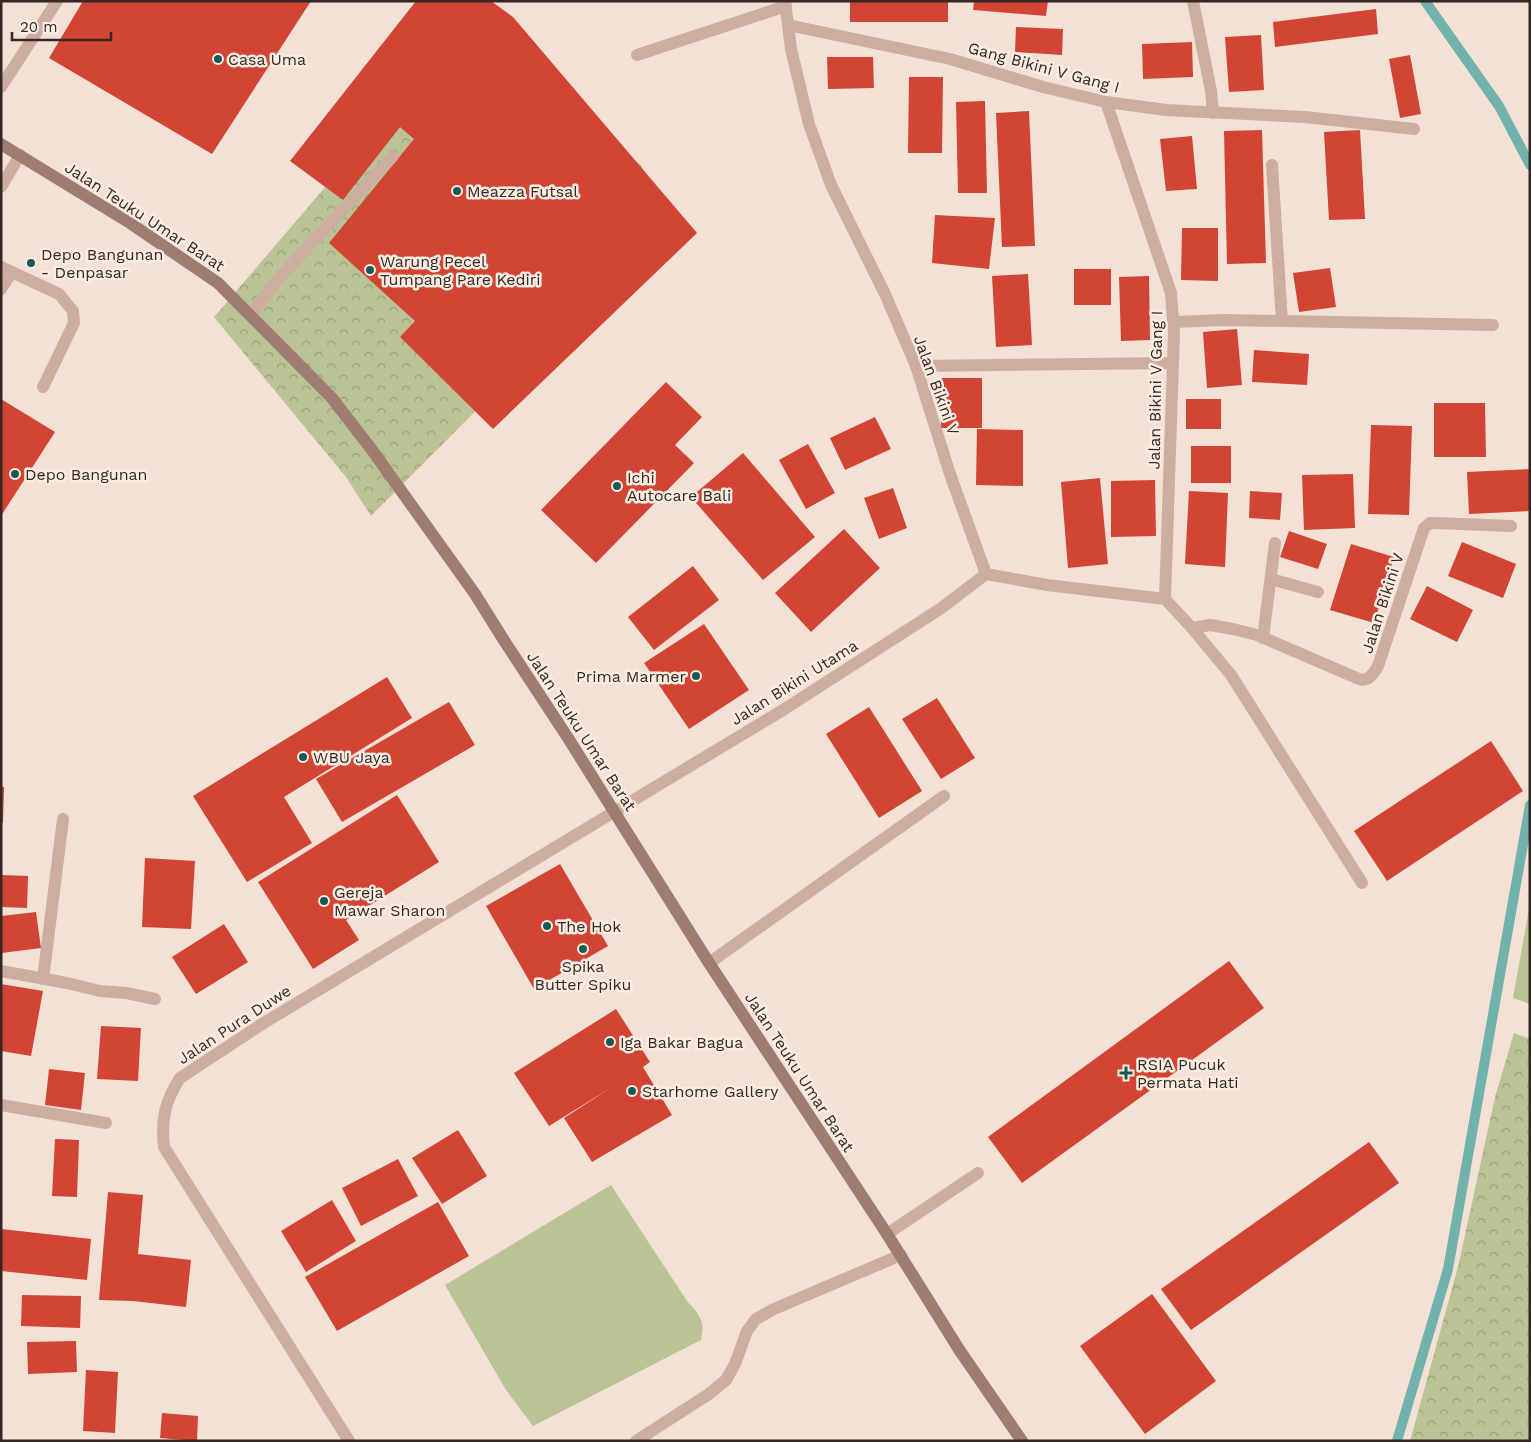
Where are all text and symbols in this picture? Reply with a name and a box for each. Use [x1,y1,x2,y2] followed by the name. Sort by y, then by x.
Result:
[12,10,111,42] scale bar
[20,18,58,36] text: 20 m
[966,38,1122,97] street label: Gang Bikini V Gang I
[228,50,306,69] place label: Casa Uma
[212,53,224,65] marker: Casa Uma
[61,158,228,275] street label: Jalan Teuku Umar Barat
[467,182,578,201] place label: Meazza Futsal
[451,185,463,197] marker: Meazza Futsal
[41,245,164,282] place label: Depo Bangunan - Denpasar
[380,252,541,289] place label: Warung Pecel Tumpang Pare Kediri
[25,257,37,269] marker: Depo Bangunan - Denpasar
[364,264,376,276] marker: Warung Pecel Tumpang Pare Kediri
[1145,310,1166,470] street label: Jalan Bikini V Gang I
[910,333,963,438] street label: Jalan Bikini V
[25,465,148,484] place label: Depo Bangunan
[9,468,21,480] marker: Depo Bangunan
[627,468,731,505] place label: Ichi Autocare Bali
[611,480,623,492] marker: Ichi Autocare Bali
[1357,550,1408,656] street label: Jalan Bikini V
[727,636,861,729] street label: Jalan Bikini Utama
[523,648,641,815] street label: Jalan Teuku Umar Barat
[576,667,686,686] place label: Prima Marmer
[690,670,702,682] marker: Prima Marmer
[313,748,390,767] place label: WBU Jaya
[297,751,309,763] marker: WBU Jaya
[334,883,445,920] place label: Gereja Mawar Sharon
[318,895,330,907] marker: Gereja Mawar Sharon
[557,917,621,936] place label: The Hok
[541,920,553,932] marker: The Hok
[577,943,589,955] marker: Spika Butter Spiku
[535,957,631,994] place label: Spika Butter Spiku
[174,981,294,1068] street label: Jalan Pura Duwe
[741,989,859,1156] street label: Jalan Teuku Umar Barat
[620,1033,743,1052] place label: Iga Bakar Bagua
[604,1036,616,1048] marker: Iga Bakar Bagua
[1137,1055,1239,1092] place label: RSIA Pucuk Permata Hati
[1119,1066,1133,1080] marker: RSIA Pucuk Permata Hati
[642,1082,779,1101] place label: Starhome Gallery
[626,1085,638,1097] marker: Starhome Gallery

